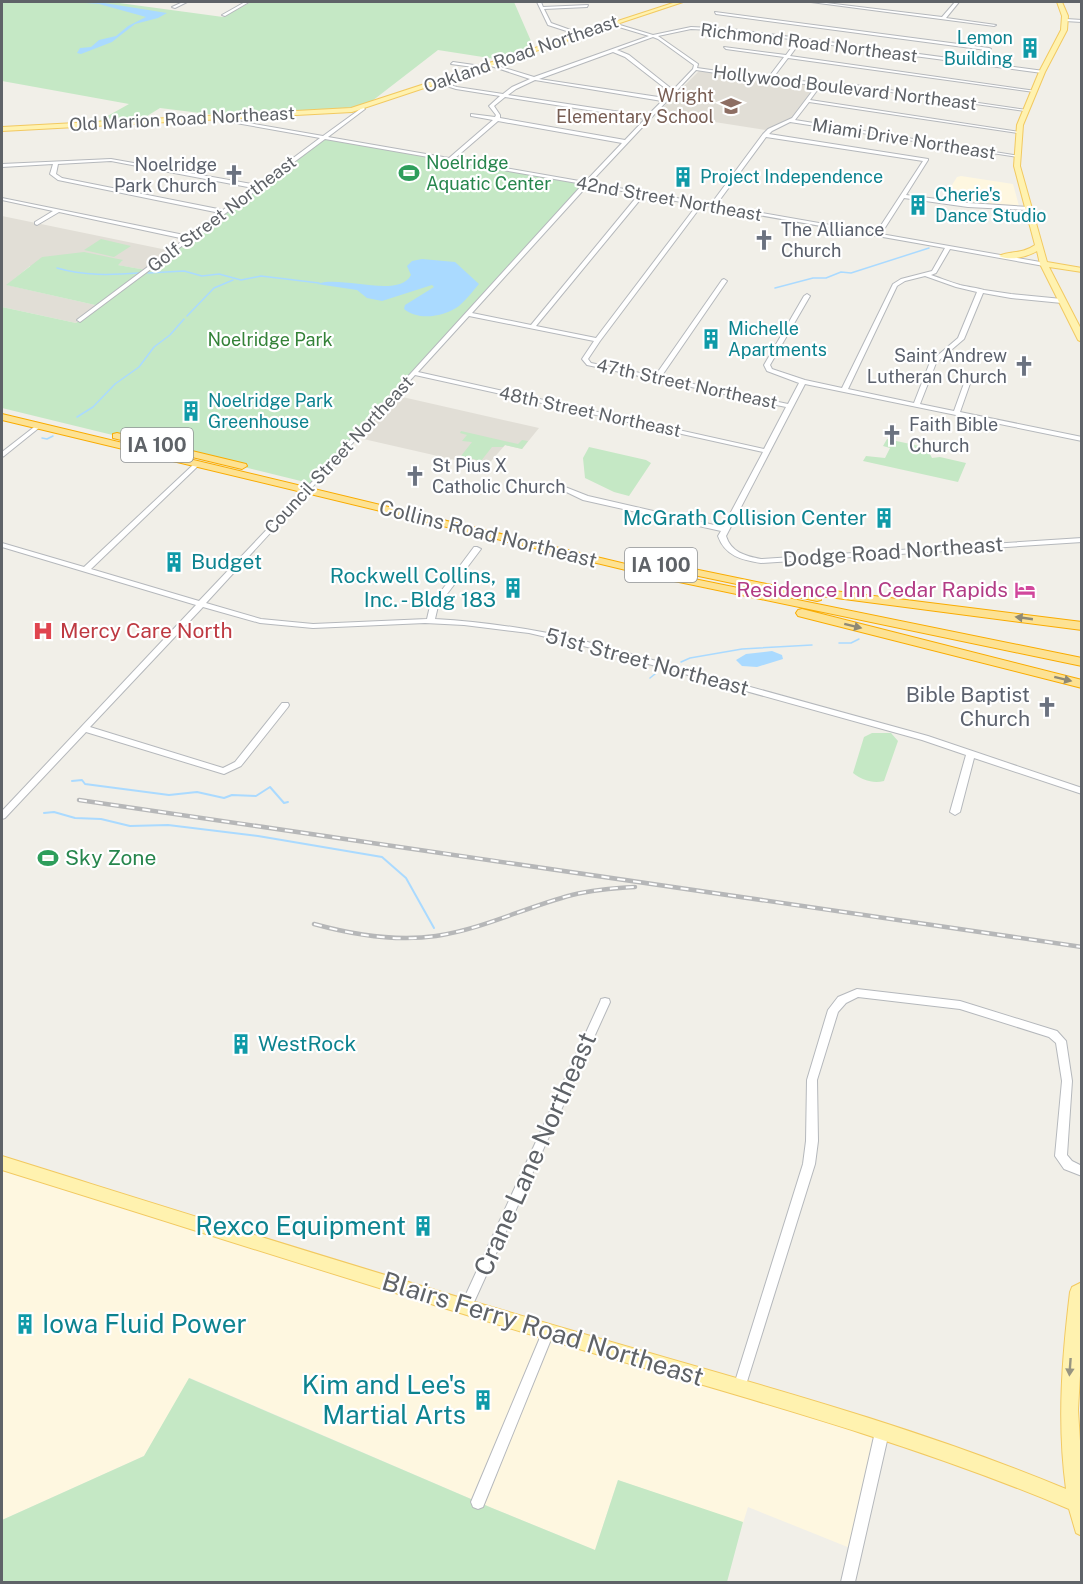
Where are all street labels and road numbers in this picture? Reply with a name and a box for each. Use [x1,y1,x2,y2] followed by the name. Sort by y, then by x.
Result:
[421,10,621,97] street label: Oakland Road Northeast
[699,19,919,66] street label: Richmond Road Northeast
[712,61,978,114] street label: Hollywood Boulevard Northeast
[69,102,295,135] street label: Old Marion Road Northeast
[811,114,997,163] street label: Miami Drive Northeast
[143,151,300,276] street label: Golf Street Northeast
[575,172,764,225] street label: 42nd Street Northeast
[595,354,780,413] street label: 47th Street Northeast
[260,371,417,538] street label: Council Street Northeast
[497,382,683,441] street label: 48th Street Northeast
[121,428,193,462] road number: IA 100
[376,494,600,573] street label: Collins Road Northeast
[782,531,1004,572] street label: Dodge Road Northeast
[625,548,697,582] road number: IA 100
[543,622,752,701] street label: 51st Street Northeast
[467,1027,602,1280] street label: Crane Lane Northeast
[378,1265,708,1392] street label: Blairs Ferry Road Northeast

